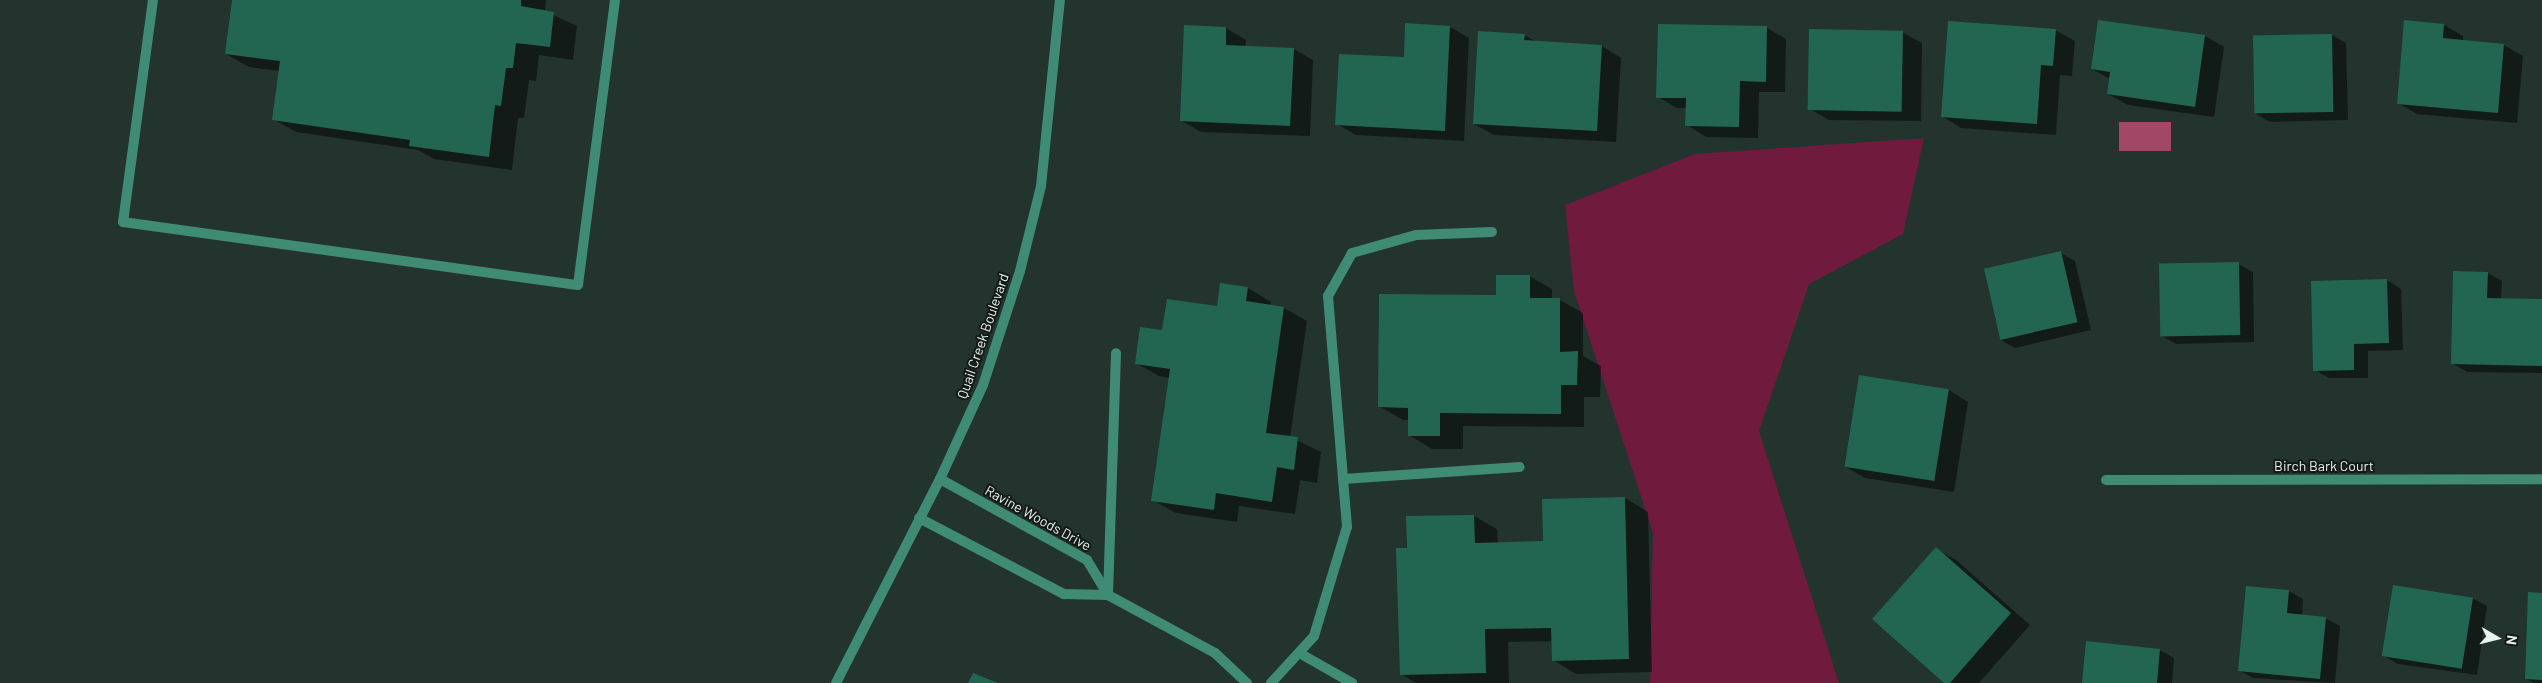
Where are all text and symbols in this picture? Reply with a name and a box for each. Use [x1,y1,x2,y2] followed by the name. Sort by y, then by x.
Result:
[954,271,1012,401] street label: Quail Creek Boulevard
[2274,458,2374,474] street label: Birch Bark Court
[982,482,1094,554] street label: Ravine Woods Drive
[2472,613,2522,663] north arrow
[2503,634,2521,646] text: N

